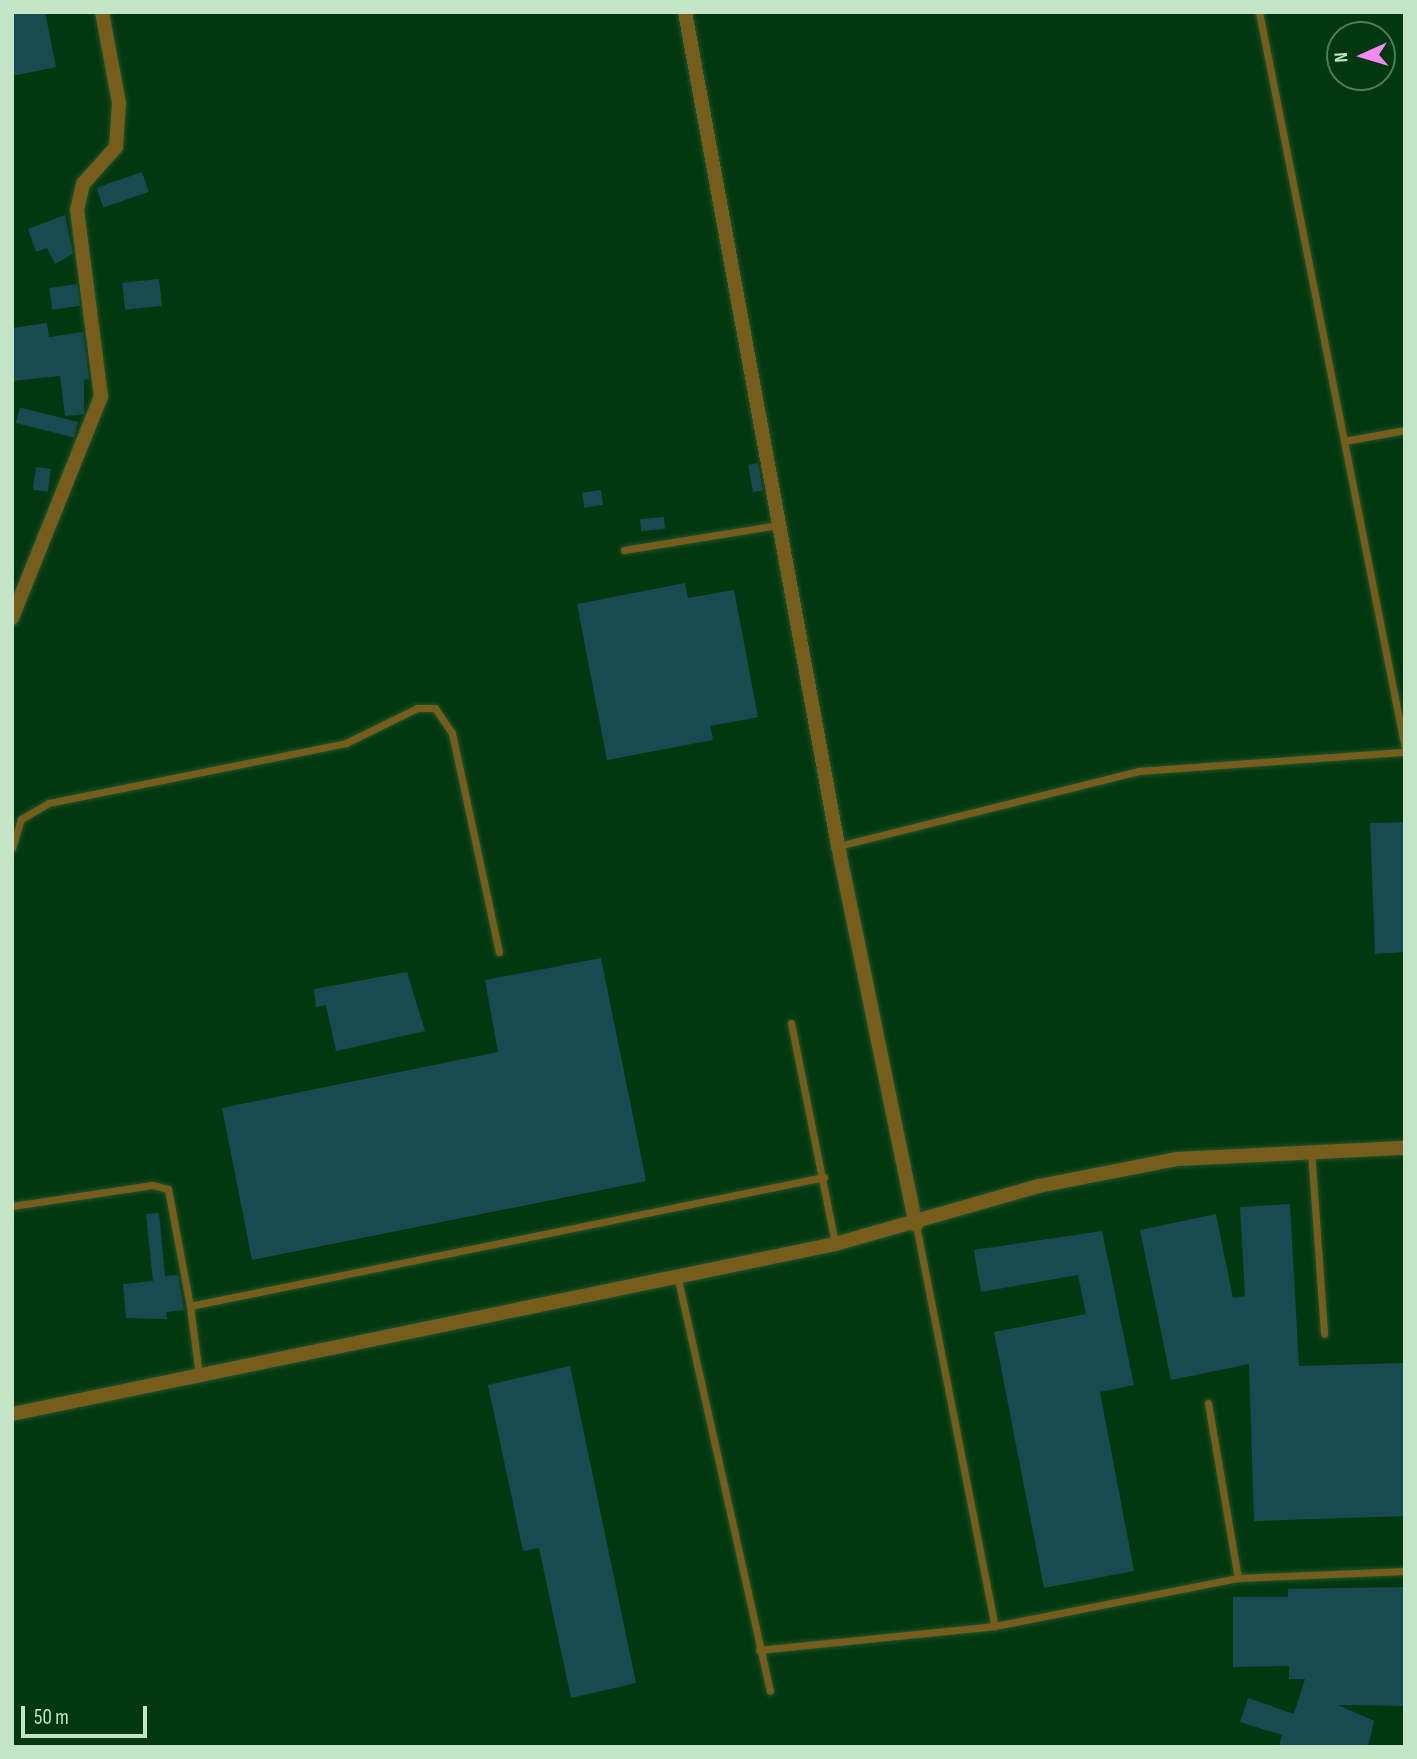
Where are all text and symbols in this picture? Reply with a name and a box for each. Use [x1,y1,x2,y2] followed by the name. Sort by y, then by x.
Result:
[1326,21,1396,91] north arrow
[1330,51,1353,63] text: N
[24,1692,150,1736] scale bar
[34,1705,69,1730] text: 50 m

